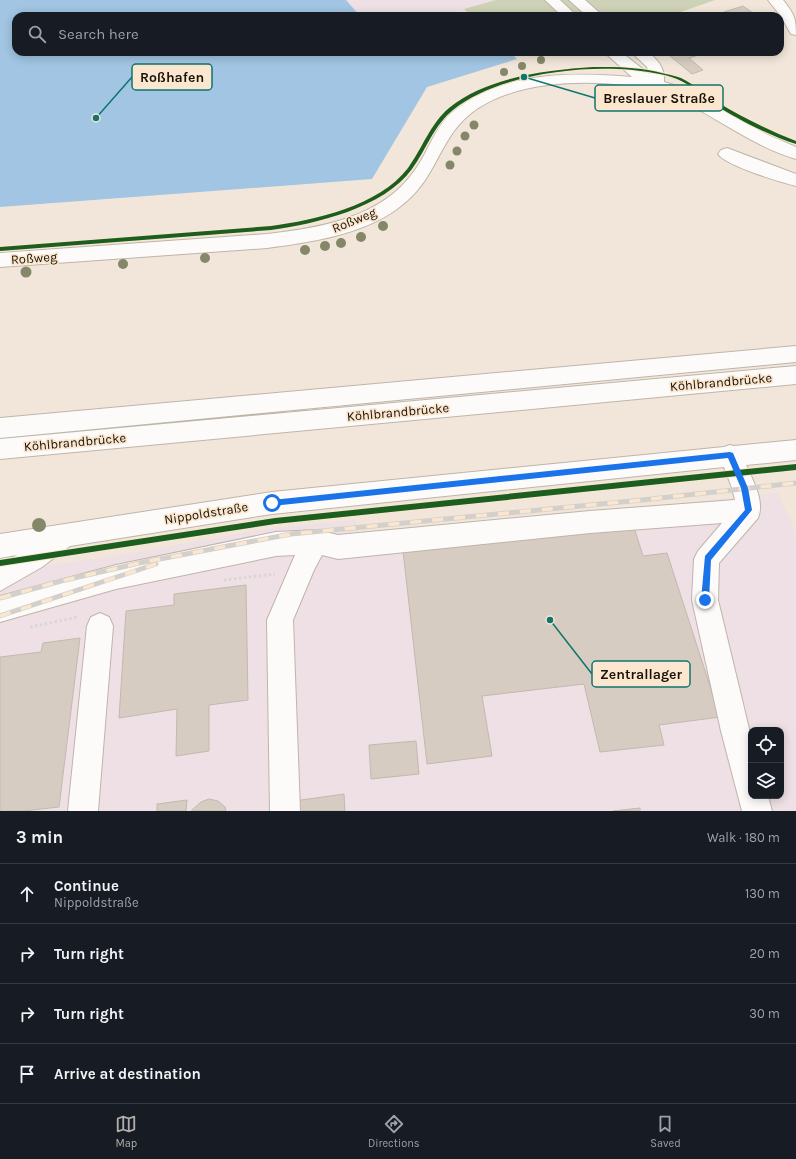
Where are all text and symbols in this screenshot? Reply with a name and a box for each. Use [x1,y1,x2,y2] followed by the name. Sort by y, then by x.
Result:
[12,12,784,56] search box
[26,23,48,45] icon: search
[58,25,139,43] text: Search here
[132,64,212,90] callout: Roßhafen
[140,69,204,86] text: Roßhafen
[595,85,723,111] callout: Breslauer Straße
[603,90,715,107] text: Breslauer Straße
[330,204,379,236] street label: Roßweg
[10,249,58,267] street label: Roßweg
[669,370,773,394] street label: Köhlbrandbrücke
[346,400,450,424] street label: Köhlbrandbrücke
[23,430,127,454] street label: Köhlbrandbrücke
[263,494,281,512] route start
[163,499,249,527] street label: Nippoldstraße
[696,591,714,609] route end
[592,661,690,687] callout: Zentrallager
[600,666,682,683] text: Zentrallager
[748,727,784,799] map controls
[748,727,784,763] button: locate
[748,763,784,799] button: layers
[16,827,63,847] text: 3 min
[707,830,780,845] text: Walk · 180 m
[54,877,119,895] text: Continue
[16,883,38,905] icon: ahead
[745,886,780,901] text: 130 m
[54,895,139,910] text: Nippoldstraße
[16,943,38,965] icon: right
[54,945,124,963] text: Turn right
[750,946,780,961] text: 20 m
[16,1003,38,1025] icon: right
[54,1005,124,1023] text: Turn right
[749,1006,780,1021] text: 30 m
[16,1063,38,1085] icon: arrive
[54,1065,201,1083] text: Arrive at destination
[115,1113,137,1150] tab: Map
[368,1113,420,1150] tab: Directions
[650,1113,681,1150] tab: Saved

